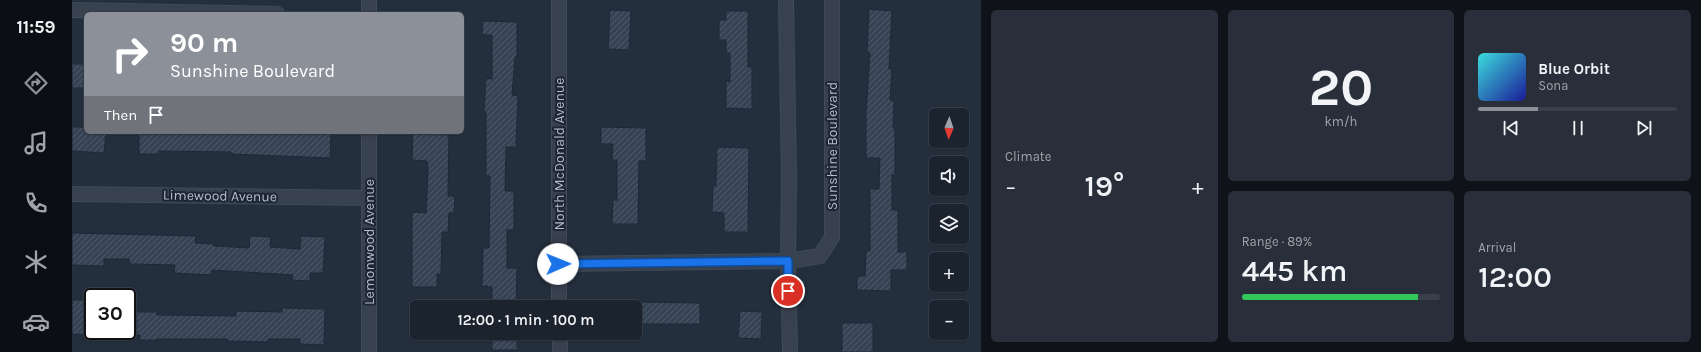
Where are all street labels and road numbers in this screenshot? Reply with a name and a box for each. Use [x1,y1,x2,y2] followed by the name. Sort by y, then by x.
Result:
[551,77,568,231] street label: North McDonald Avenue
[824,82,841,210] street label: Sunshine Boulevard
[361,179,378,305] street label: Lemonwood Avenue
[163,187,277,205] street label: Limewood Avenue

